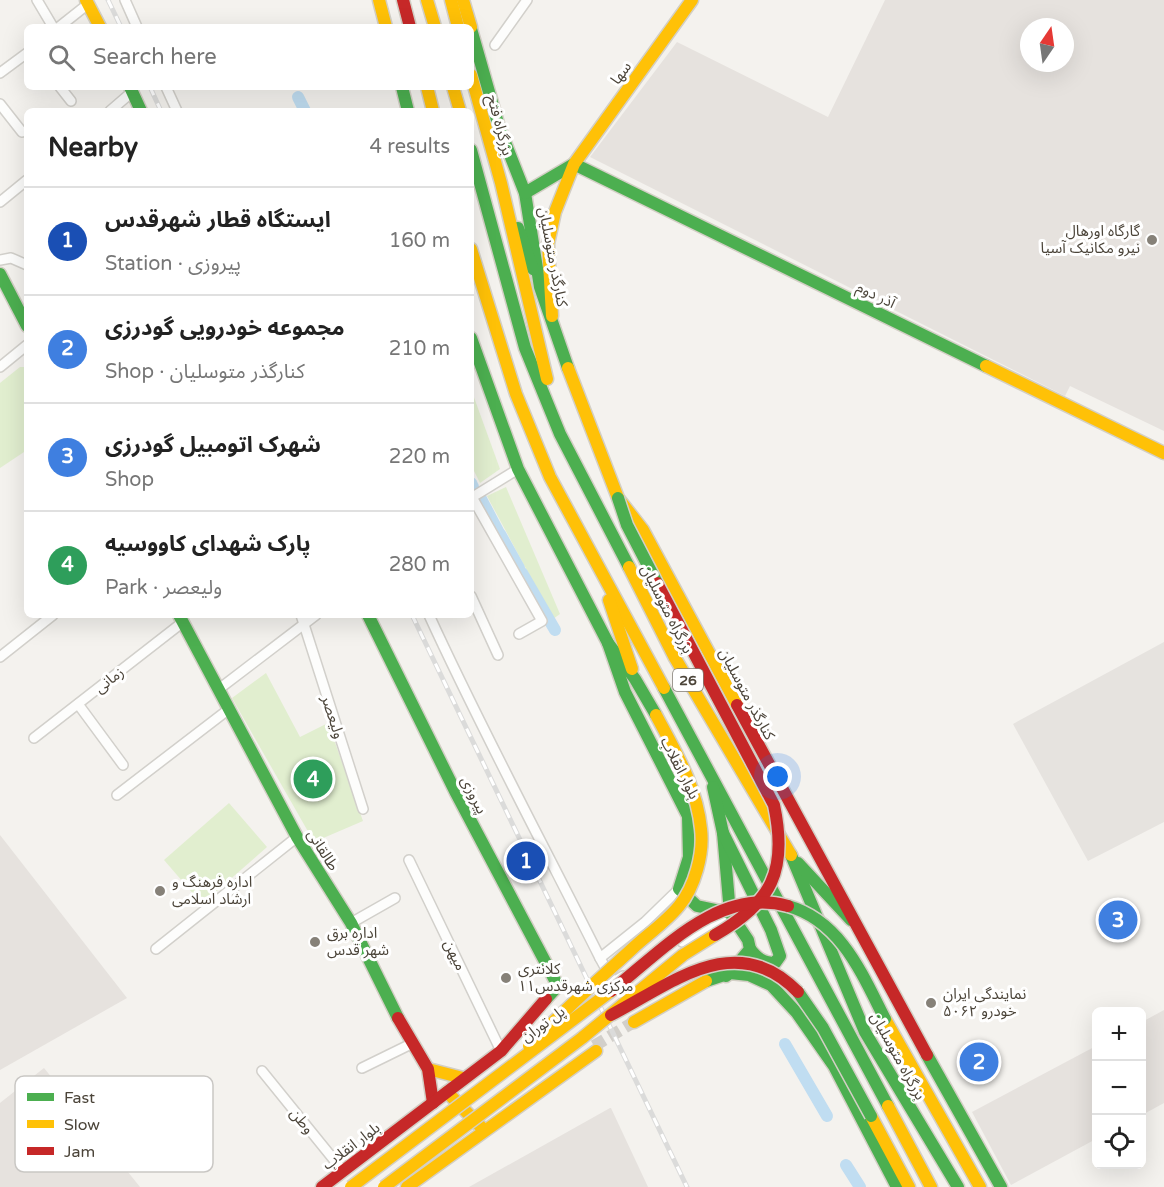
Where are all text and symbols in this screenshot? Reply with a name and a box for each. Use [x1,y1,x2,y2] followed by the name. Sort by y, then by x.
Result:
[1020,18,1074,72] north arrow
[24,24,474,90] search box
[45,41,78,74] icon: search
[93,44,217,70] text: Search here
[607,58,635,88] street label: سها
[480,93,517,158] street label: بزرگراه فتح
[48,132,138,163] text: Nearby
[370,135,450,159] text: 4 results
[535,206,572,309] street label: کنارگذر متوسلیان
[105,207,331,233] text: ایستگاه قطار شهرقدس
[1041,222,1141,257] place label: گارگاه اورهال نیرو مکانیک آسیا
[61,229,74,253] text: 1
[389,229,450,253] text: 160 m
[1145,233,1159,247] marker: گارگاه اورهال نیرو مکانیک آسیا
[105,252,241,276] text: Station · پیروزی
[853,278,899,314] street label: آذر دوم
[105,315,345,341] text: مجموعه خودرویی گودرزی
[61,337,74,361] text: 2
[389,337,450,361] text: 210 m
[105,360,305,384] text: Shop · کنارگذر متوسلیان
[105,432,321,458] text: شهرک اتومبیل گودرزی
[61,445,74,469] text: 3
[389,445,450,469] text: 220 m
[105,468,154,492] text: Shop
[105,531,311,557] text: پارک شهدای کاووسیه
[61,553,74,577] text: 4
[389,553,450,577] text: 280 m
[637,562,697,656] street label: بزرگراه متوسلیان
[105,576,222,600] text: Park · ولیعصر
[715,645,779,744] street label: کنارگذر متوسلیان
[91,663,127,697] street label: زمانی
[673,669,703,691] road number: 26
[317,692,348,741] street label: ولیعصر
[657,734,703,802] street label: بلوار انقلاب
[294,756,332,802] pin: 4
[763,762,792,791] your location
[456,773,491,817] street label: پیروزی
[303,826,343,874] street label: طالقانی
[506,838,546,884] pin: 1
[172,873,252,908] place label: اداره فرهنگ و ارشاد اسلامی
[153,884,167,898] marker: اداره فرهنگ و ارشاد اسلامی
[1098,898,1138,942] pin: 3
[327,924,389,959] place label: اداره برق شهر قدس
[308,935,322,949] marker: اداره برق شهر قدس
[440,937,470,973] street label: میهن
[518,960,633,995] place label: کلانتری ۱۱مرکزی شهرقدس
[499,971,513,985] marker: کلانتری ۱۱مرکزی شهرقدس
[943,985,1026,1020] place label: نمایندگی ایران خودرو ۵۰۶۲
[924,996,938,1010] marker: نمایندگی ایران خودرو ۵۰۶۲
[518,1002,569,1047] street label: پل توران
[1092,1007,1146,1169] map controls
[1092,1007,1146,1061] button: +
[867,1009,929,1103] street label: بزرگراه متوسلیان
[960,1040,998,1084] pin: 2
[1092,1061,1146,1115] button: −
[15,1076,213,1172] legend
[64,1088,95,1108] text: Fast
[286,1105,318,1137] street label: وطن
[64,1115,100,1135] text: Slow
[1092,1115,1146,1169] button: locate
[319,1118,383,1174] street label: بلوار انقلاب
[64,1142,95,1162] text: Jam

